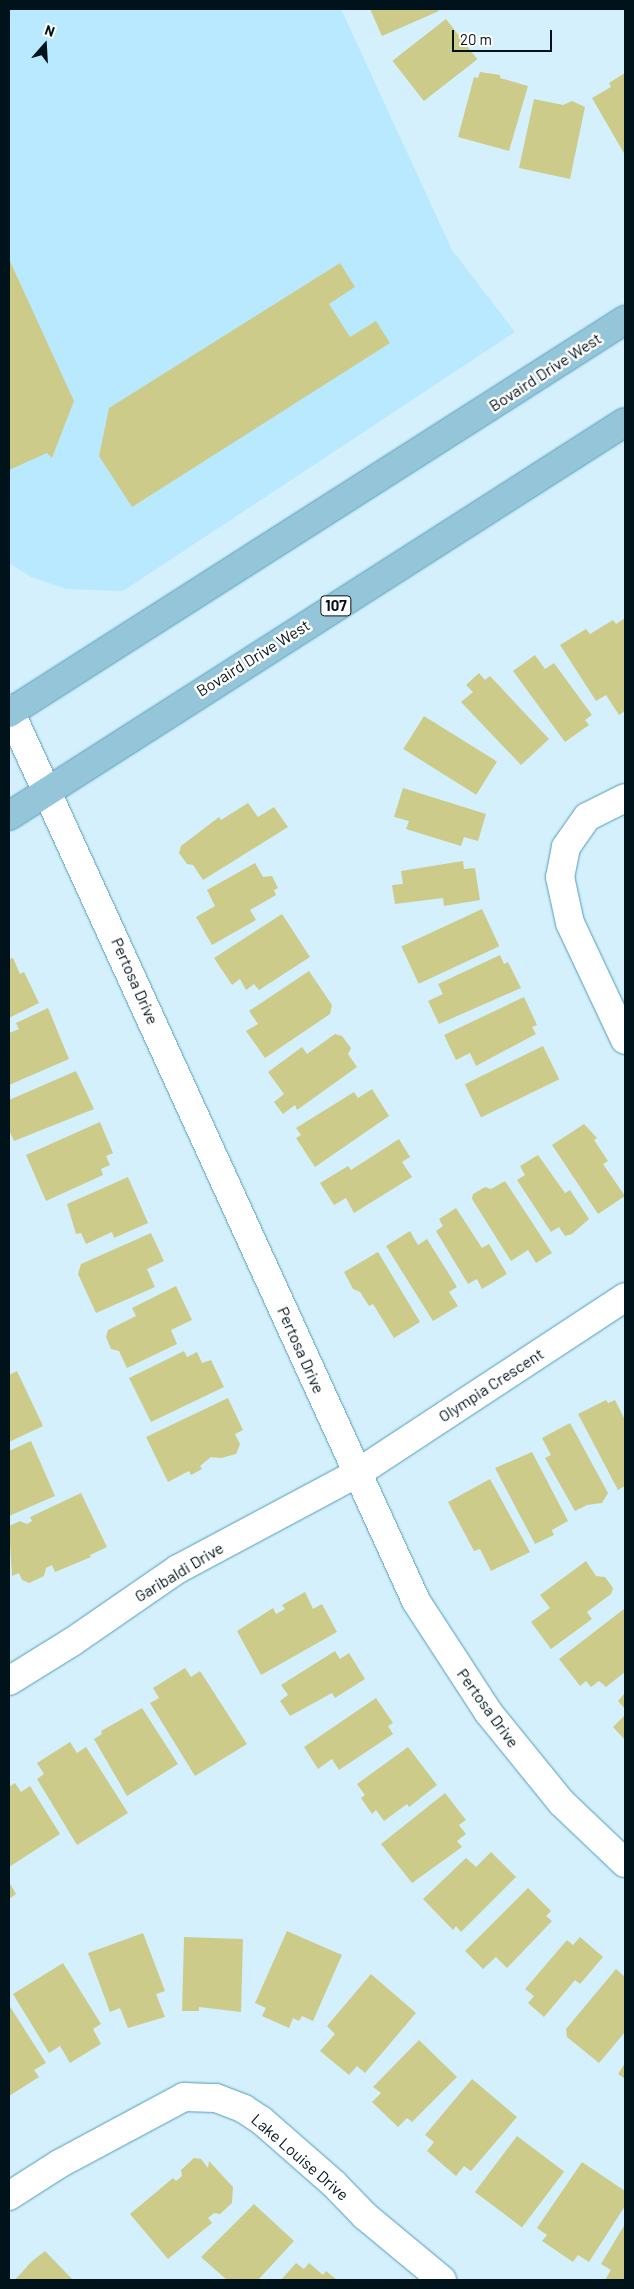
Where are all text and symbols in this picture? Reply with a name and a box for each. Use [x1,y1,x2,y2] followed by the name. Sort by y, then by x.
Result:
[20,20,70,70] north arrow
[454,20,554,52] scale bar
[43,21,57,40] text: N
[460,30,492,48] text: 20 m
[485,329,605,415] street label: Bovaird Drive West
[320,594,352,618] road number: 107
[193,615,313,701] street label: Bovaird Drive West
[107,935,163,1027] street label: Pertosa Drive
[273,1304,329,1396] street label: Pertosa Drive
[435,1344,547,1426] street label: Olympia Crescent
[131,1538,227,1606] street label: Garibaldi Drive
[453,1665,523,1751] street label: Pertosa Drive
[248,2110,352,2204] street label: Lake Louise Drive

